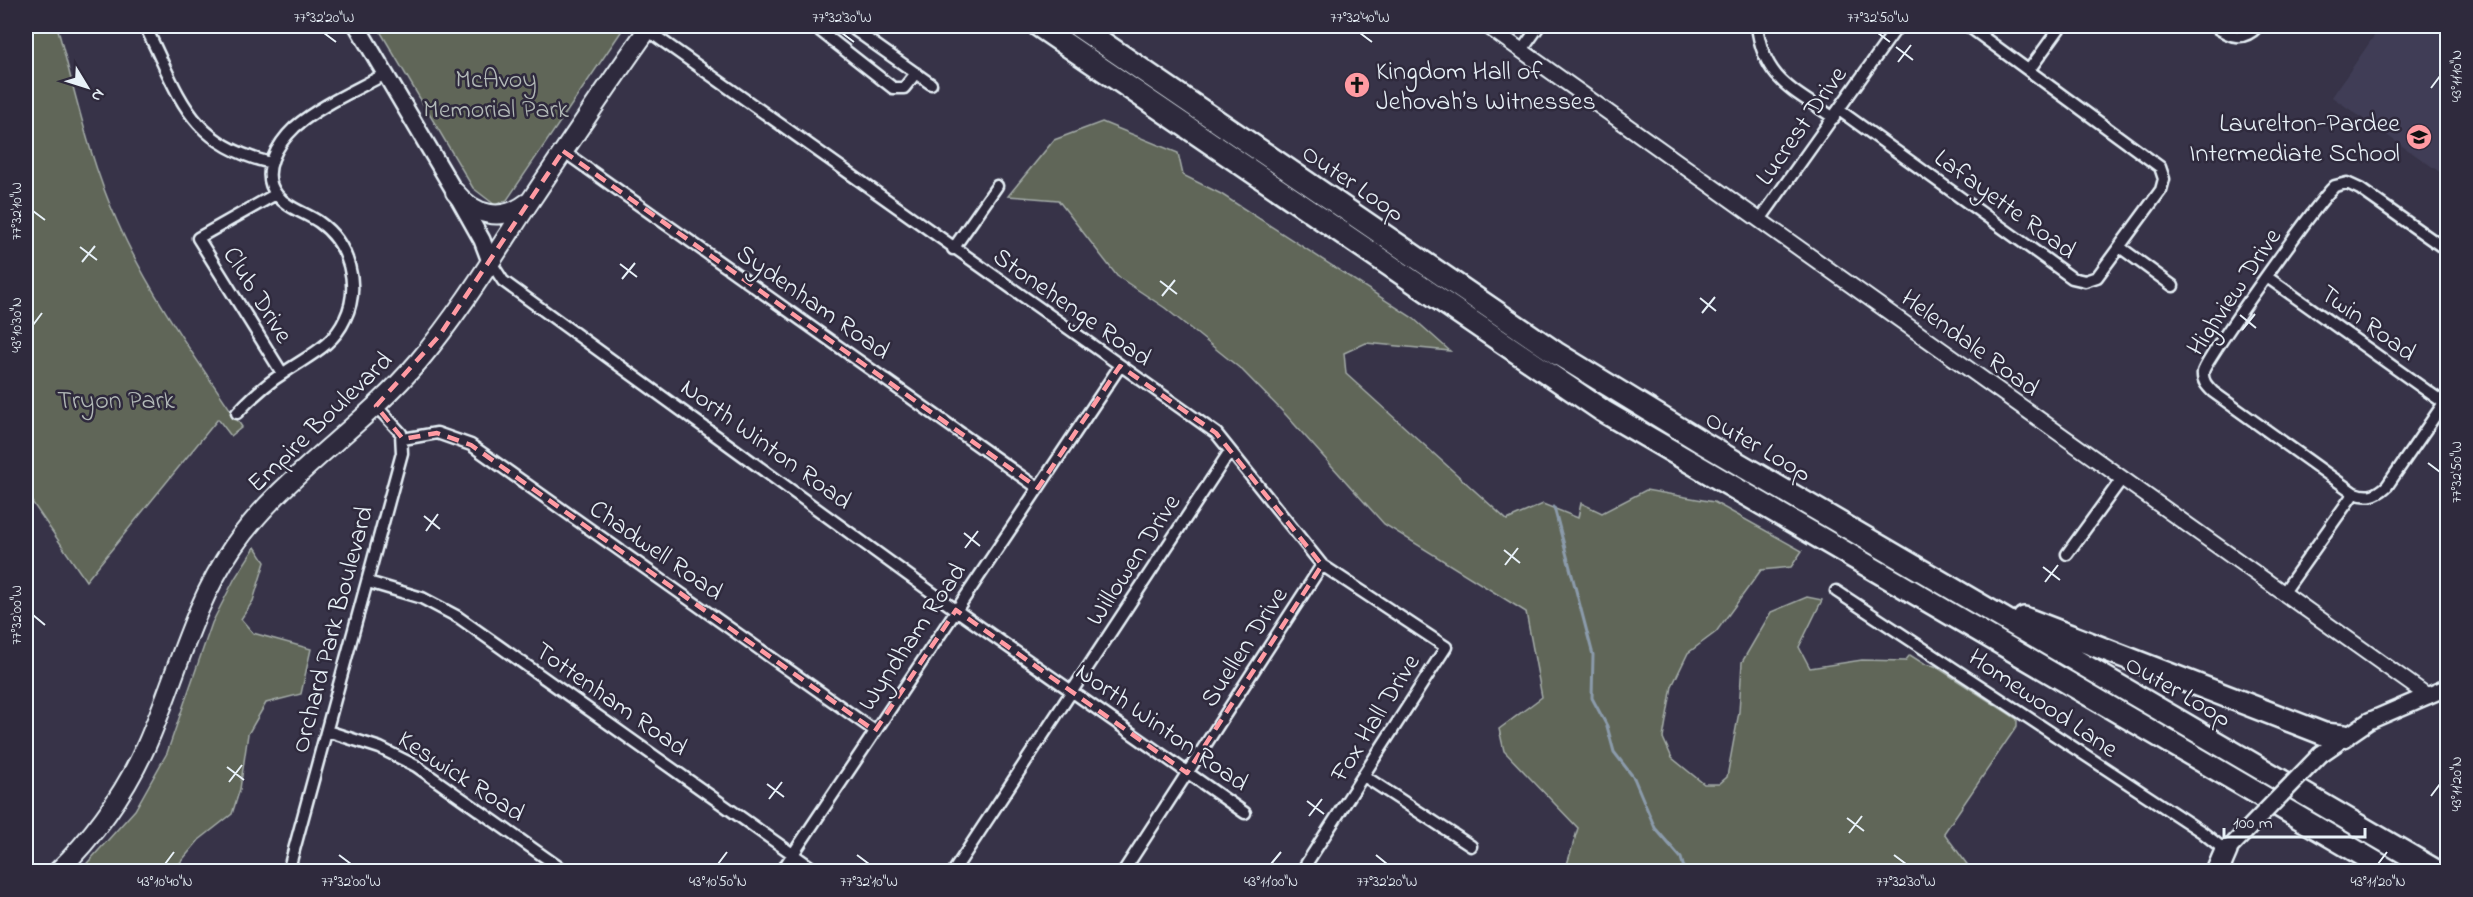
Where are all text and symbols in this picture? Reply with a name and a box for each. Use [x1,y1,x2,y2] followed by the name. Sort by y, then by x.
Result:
[294,7,354,29] text: 77°32'20"W
[812,7,872,29] text: 77°32'30"W
[1330,7,1390,29] text: 77°32'40"W
[1847,7,1909,29] text: 77°32'50"W
[2446,50,2468,102] text: 43°11'10"N
[1376,54,1596,122] place label: Kingdom Hall of Jehovah’s Witnesses
[57,57,117,117] north arrow
[1747,59,1858,194] street label: Lucrest Drive
[423,62,569,130] park label: McAvoy Memorial Park
[1342,70,1372,100] church icon: Kingdom Hall of Jehovah’s Witnesses
[84,83,110,107] text: N
[2189,106,2400,174] place label: Laurelton-Pardee Intermediate School
[2404,122,2434,152] school or university icon: Laurelton-Pardee Intermediate School
[1293,136,1412,233] street label: Outer Loop
[1925,141,2084,270] street label: Lafayette Road
[6,182,28,240] text: 77°32'10"W
[2179,221,2293,364] street label: Highview Drive
[727,236,897,371] street label: Sydenham Road
[984,239,1159,378] street label: Stonehenge Road
[212,240,301,352] street label: Club Drive
[2311,276,2424,373] street label: Twin Road
[1892,281,2047,408] street label: Helendale Road
[6,297,28,353] text: 43°10'30"N
[240,343,403,503] street label: Empire Boulevard
[672,370,859,521] street label: North Winton Road
[57,383,176,421] park label: Tryon Park
[1697,402,1818,493] street label: Outer Loop
[2446,441,2468,503] text: 77°32'50"W
[1078,487,1192,634] street label: Willowen Drive
[581,491,730,612] street label: Chadwell Road
[283,502,385,758] street label: Orchard Park Boulevard
[850,556,977,719] street label: Wyndham Road
[1192,579,1299,715] street label: Suellen Drive
[6,585,28,645] text: 77°32'00"W
[526,634,695,768] street label: Tottenham Road
[1960,640,2125,769] street label: Homewood Lane
[1322,647,1431,791] street label: Fox Hall Drive
[2117,647,2238,738] street label: Outer Loop
[1067,654,1256,803] street label: North Winton Road
[389,722,532,833] street label: Keswick Road
[2446,756,2468,812] text: 43°11'20"N
[2224,801,2365,839] scale bar
[2233,811,2273,837] text: 100 m
[137,871,193,893] text: 43°10'40"N
[321,871,381,893] text: 77°32'00"W
[689,871,747,893] text: 43°10'50"N
[840,871,898,893] text: 77°32'10"W
[1244,871,1298,893] text: 43°11'00"N
[1357,871,1417,893] text: 77°32'20"W
[1876,871,1936,893] text: 77°32'30"W
[2350,871,2406,893] text: 43°11'20"N

